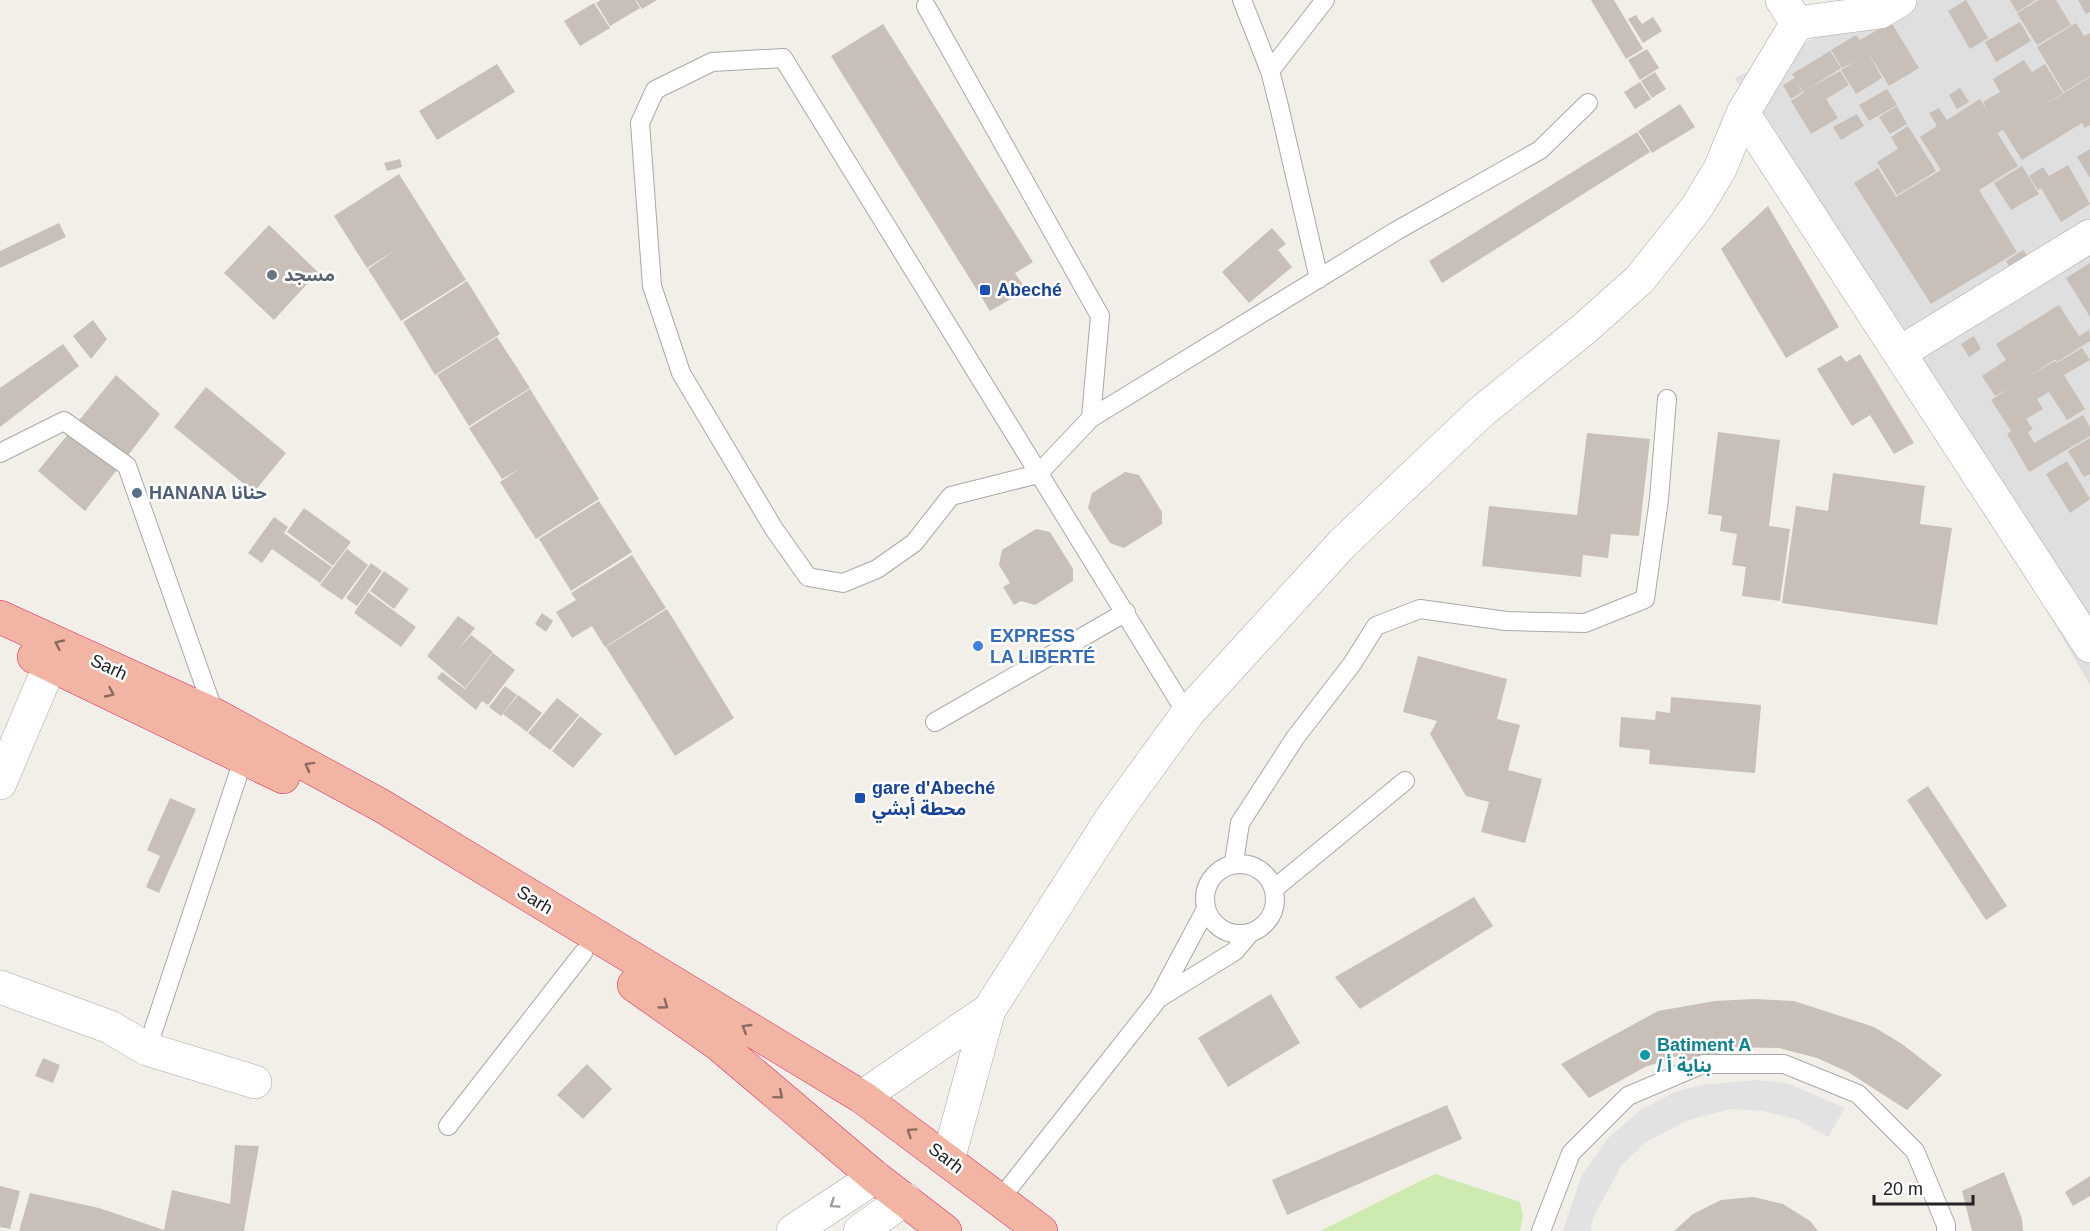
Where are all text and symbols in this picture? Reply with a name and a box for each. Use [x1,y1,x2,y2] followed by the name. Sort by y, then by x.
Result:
[284,265,335,285] place label: مسجد
[265,268,279,282] marker: مسجد
[997,280,1062,300] place label: Abeché
[978,283,992,297] marker: Abeché
[149,483,267,503] place label: HANANA حنانا
[130,486,144,500] marker: HANANA حنانا
[990,626,1095,667] place label: EXPRESS LA LIBERTÉ
[54,639,65,651] one-way arrow
[971,639,985,653] marker: EXPRESS LA LIBERTÉ
[88,650,130,684] street label: Sarh
[104,686,115,698] one-way arrow
[305,762,315,773] one-way arrow
[872,778,995,823] place label: gare d'Abeché محطة أبشي
[853,791,867,805] marker: gare d'Abeché محطة أبشي
[514,882,556,918] street label: Sarh
[657,998,668,1009] one-way arrow
[742,1024,752,1036] one-way arrow
[1657,1035,1751,1076] place label: Batiment A / بناية أ
[1638,1048,1652,1062] marker: Batiment A / بناية أ
[772,1088,783,1099] one-way arrow
[907,1128,918,1139] one-way arrow
[925,1139,967,1177] street label: Sarh
[1874,1168,1973,1206] scale bar
[1883,1179,1923,1199] text: 20 m
[830,1197,841,1208] one-way arrow

